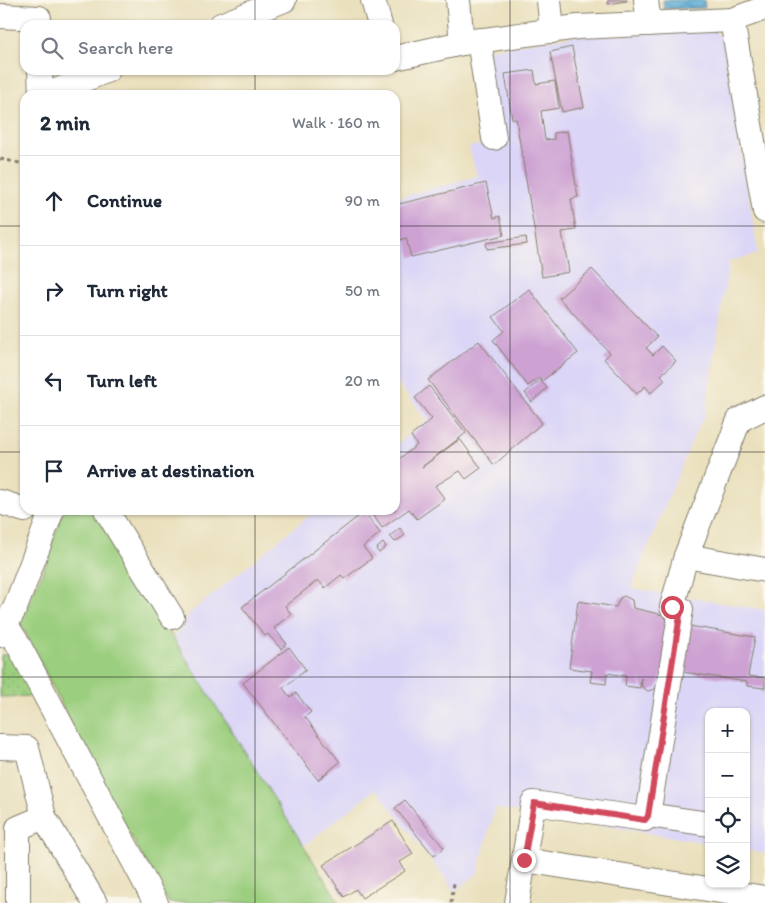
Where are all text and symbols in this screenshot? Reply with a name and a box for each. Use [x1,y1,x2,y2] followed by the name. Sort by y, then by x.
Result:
[20,20,400,75] search box
[38,34,66,62] icon: search
[78,36,173,59] text: Search here
[40,110,90,135] text: 2 min
[292,113,380,132] text: Walk · 160 m
[40,187,68,215] icon: ahead
[87,189,162,212] text: Continue
[345,191,380,210] text: 90 m
[40,277,68,305] icon: right
[87,279,168,302] text: Turn right
[345,281,380,300] text: 50 m
[40,367,68,395] icon: left
[87,369,157,392] text: Turn left
[345,371,380,390] text: 20 m
[40,457,68,485] icon: arrive
[87,459,254,482] text: Arrive at destination
[661,596,684,619] route start
[705,708,750,888] map controls
[705,708,750,753] button: +
[705,753,750,798] button: −
[705,798,750,843] button: locate
[705,843,750,888] button: layers
[513,849,536,872] route end

